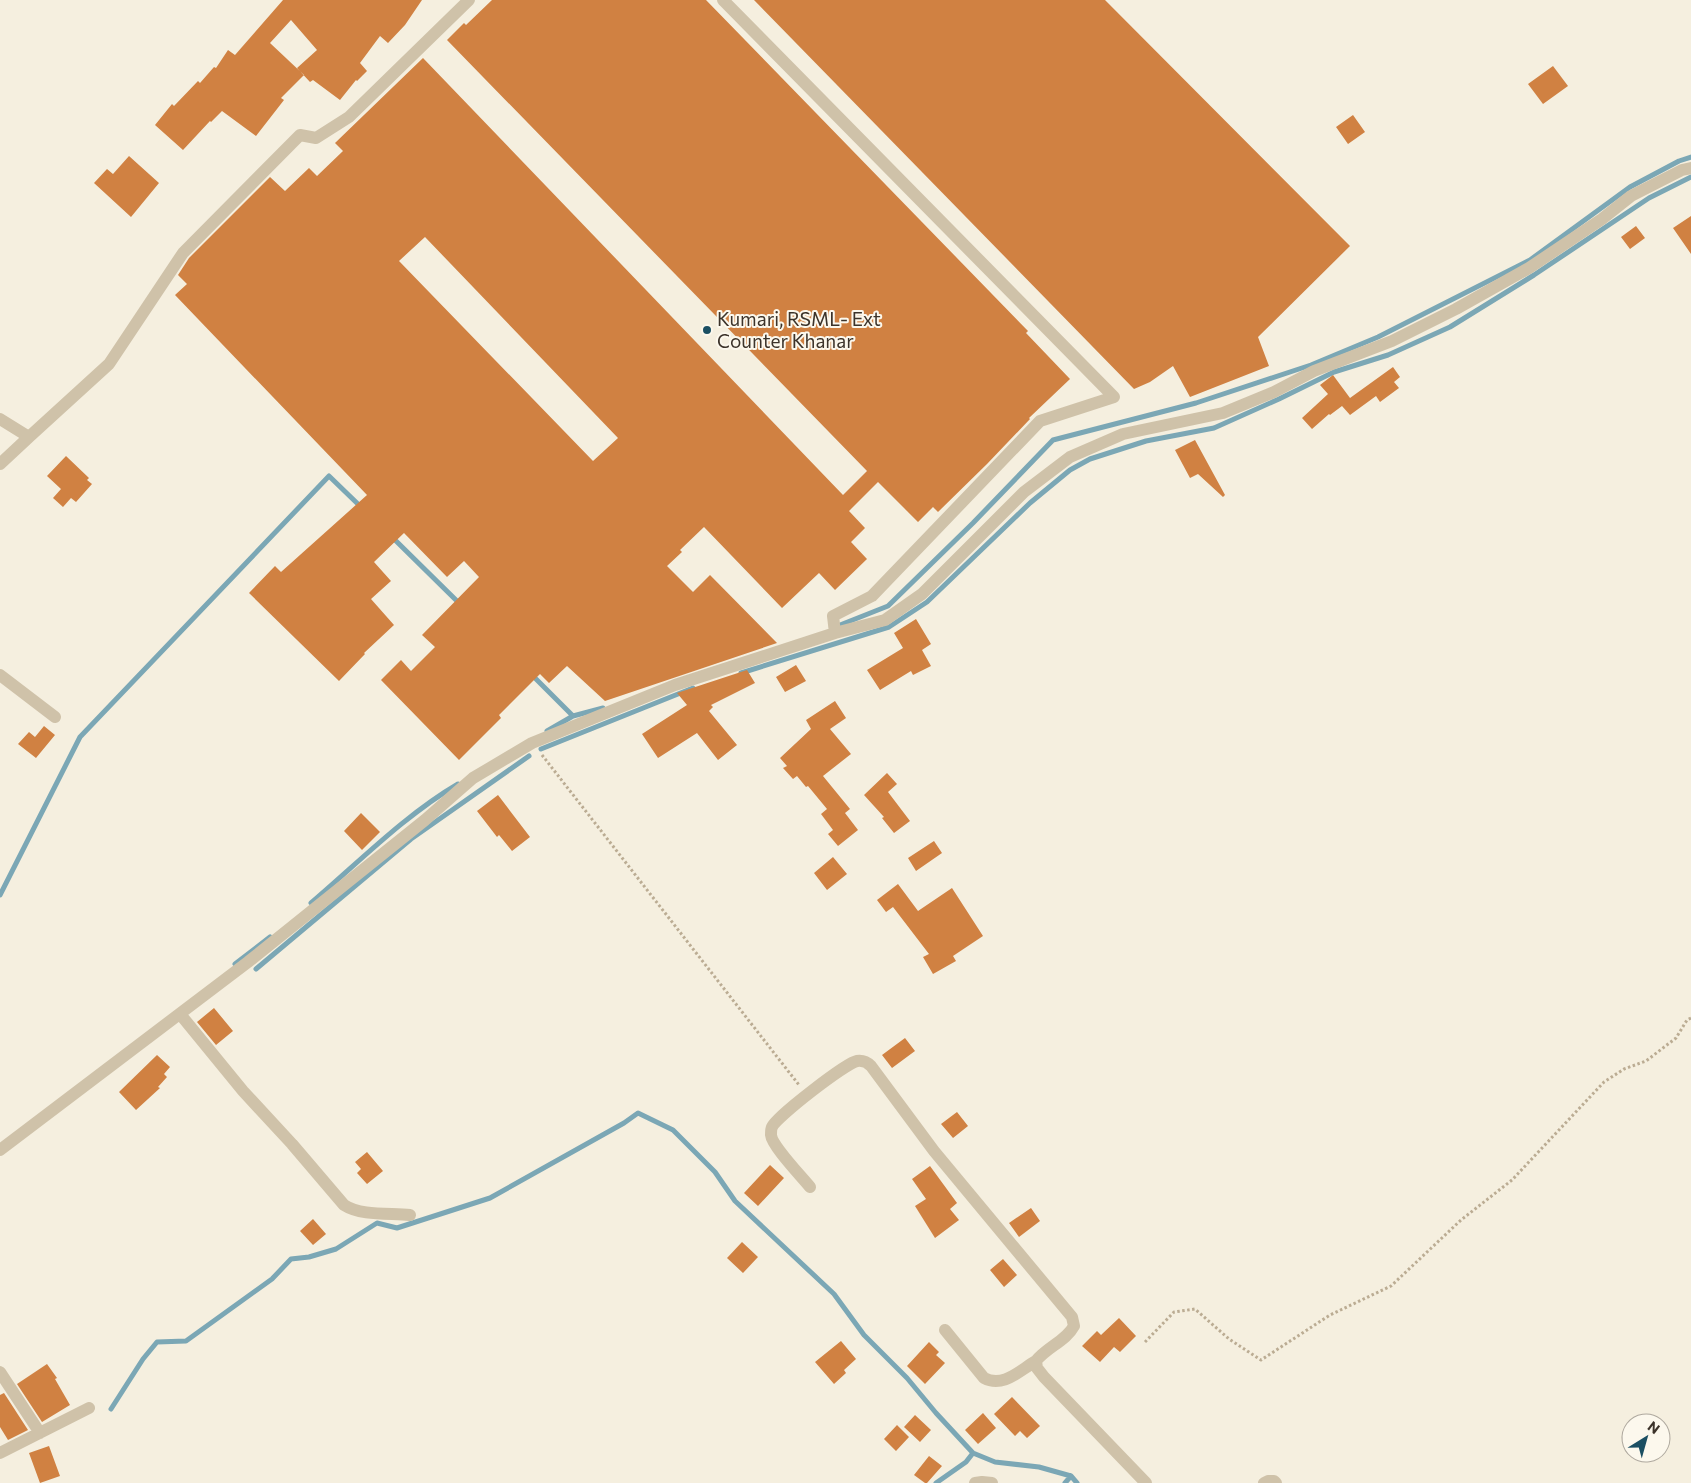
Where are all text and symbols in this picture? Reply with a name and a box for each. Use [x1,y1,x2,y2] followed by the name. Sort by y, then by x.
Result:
[717,307,881,352] place label: Kumari, RSML- Ext Counter Khanar
[701,324,713,336] marker: Kumari, RSML- Ext Counter Khanar
[1621,1413,1671,1463] north arrow
[1645,1417,1663,1437] text: N

